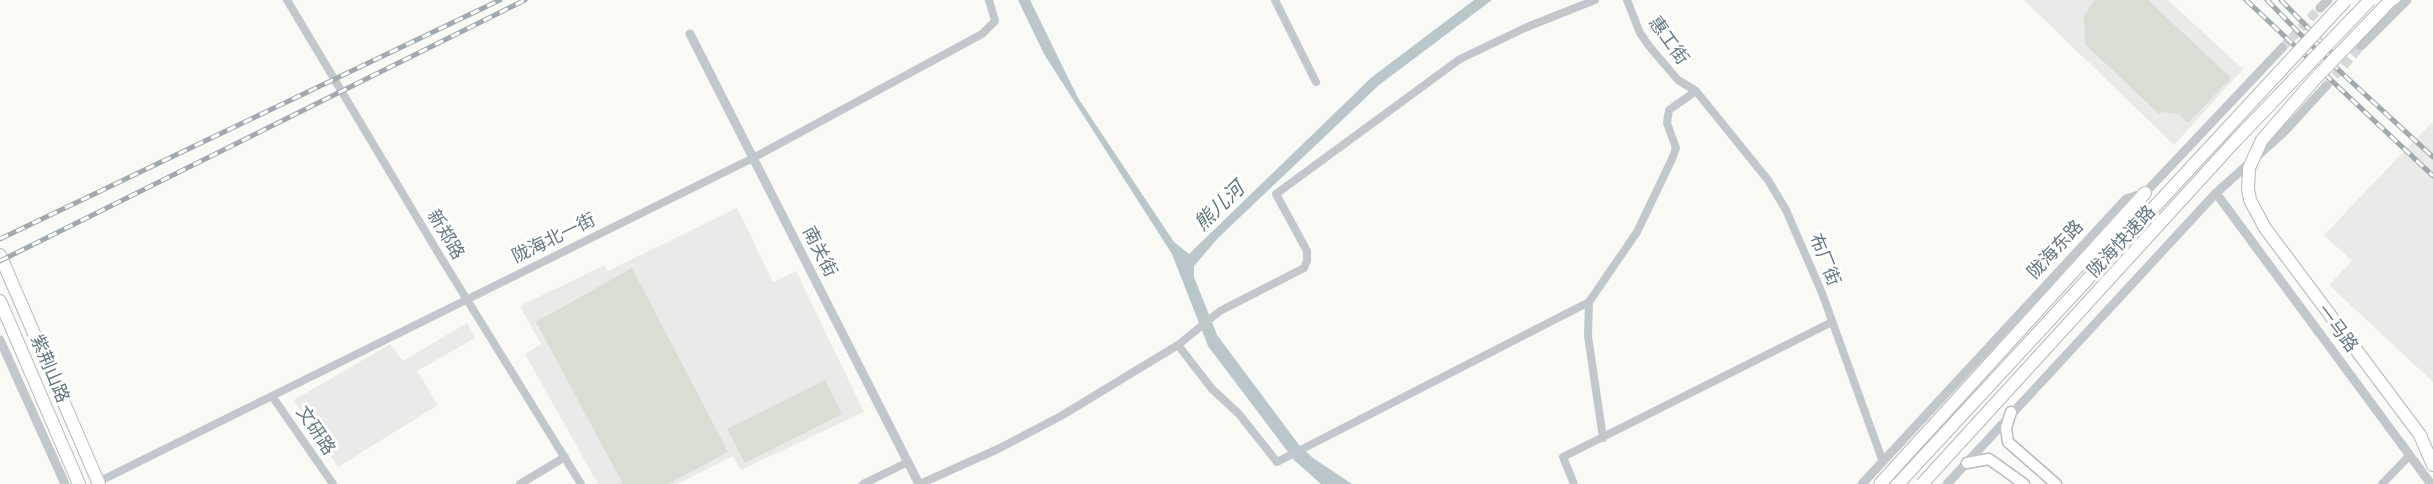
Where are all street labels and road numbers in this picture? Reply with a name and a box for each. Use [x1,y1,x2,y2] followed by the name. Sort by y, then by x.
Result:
[1643,13,1693,69] street label: 惠工街
[2083,202,2161,282] street label: 陇海快速路
[422,206,468,264] street label: 新郑路
[509,210,599,268] street label: 陇海北一街
[2024,216,2088,284] street label: 陇海东路
[797,223,841,281] street label: 南关街
[1804,231,1844,289] street label: 布厂街
[2312,301,2362,357] street label: 一马路
[25,332,73,406] street label: 紫荆山路
[291,403,339,459] street label: 文研路

